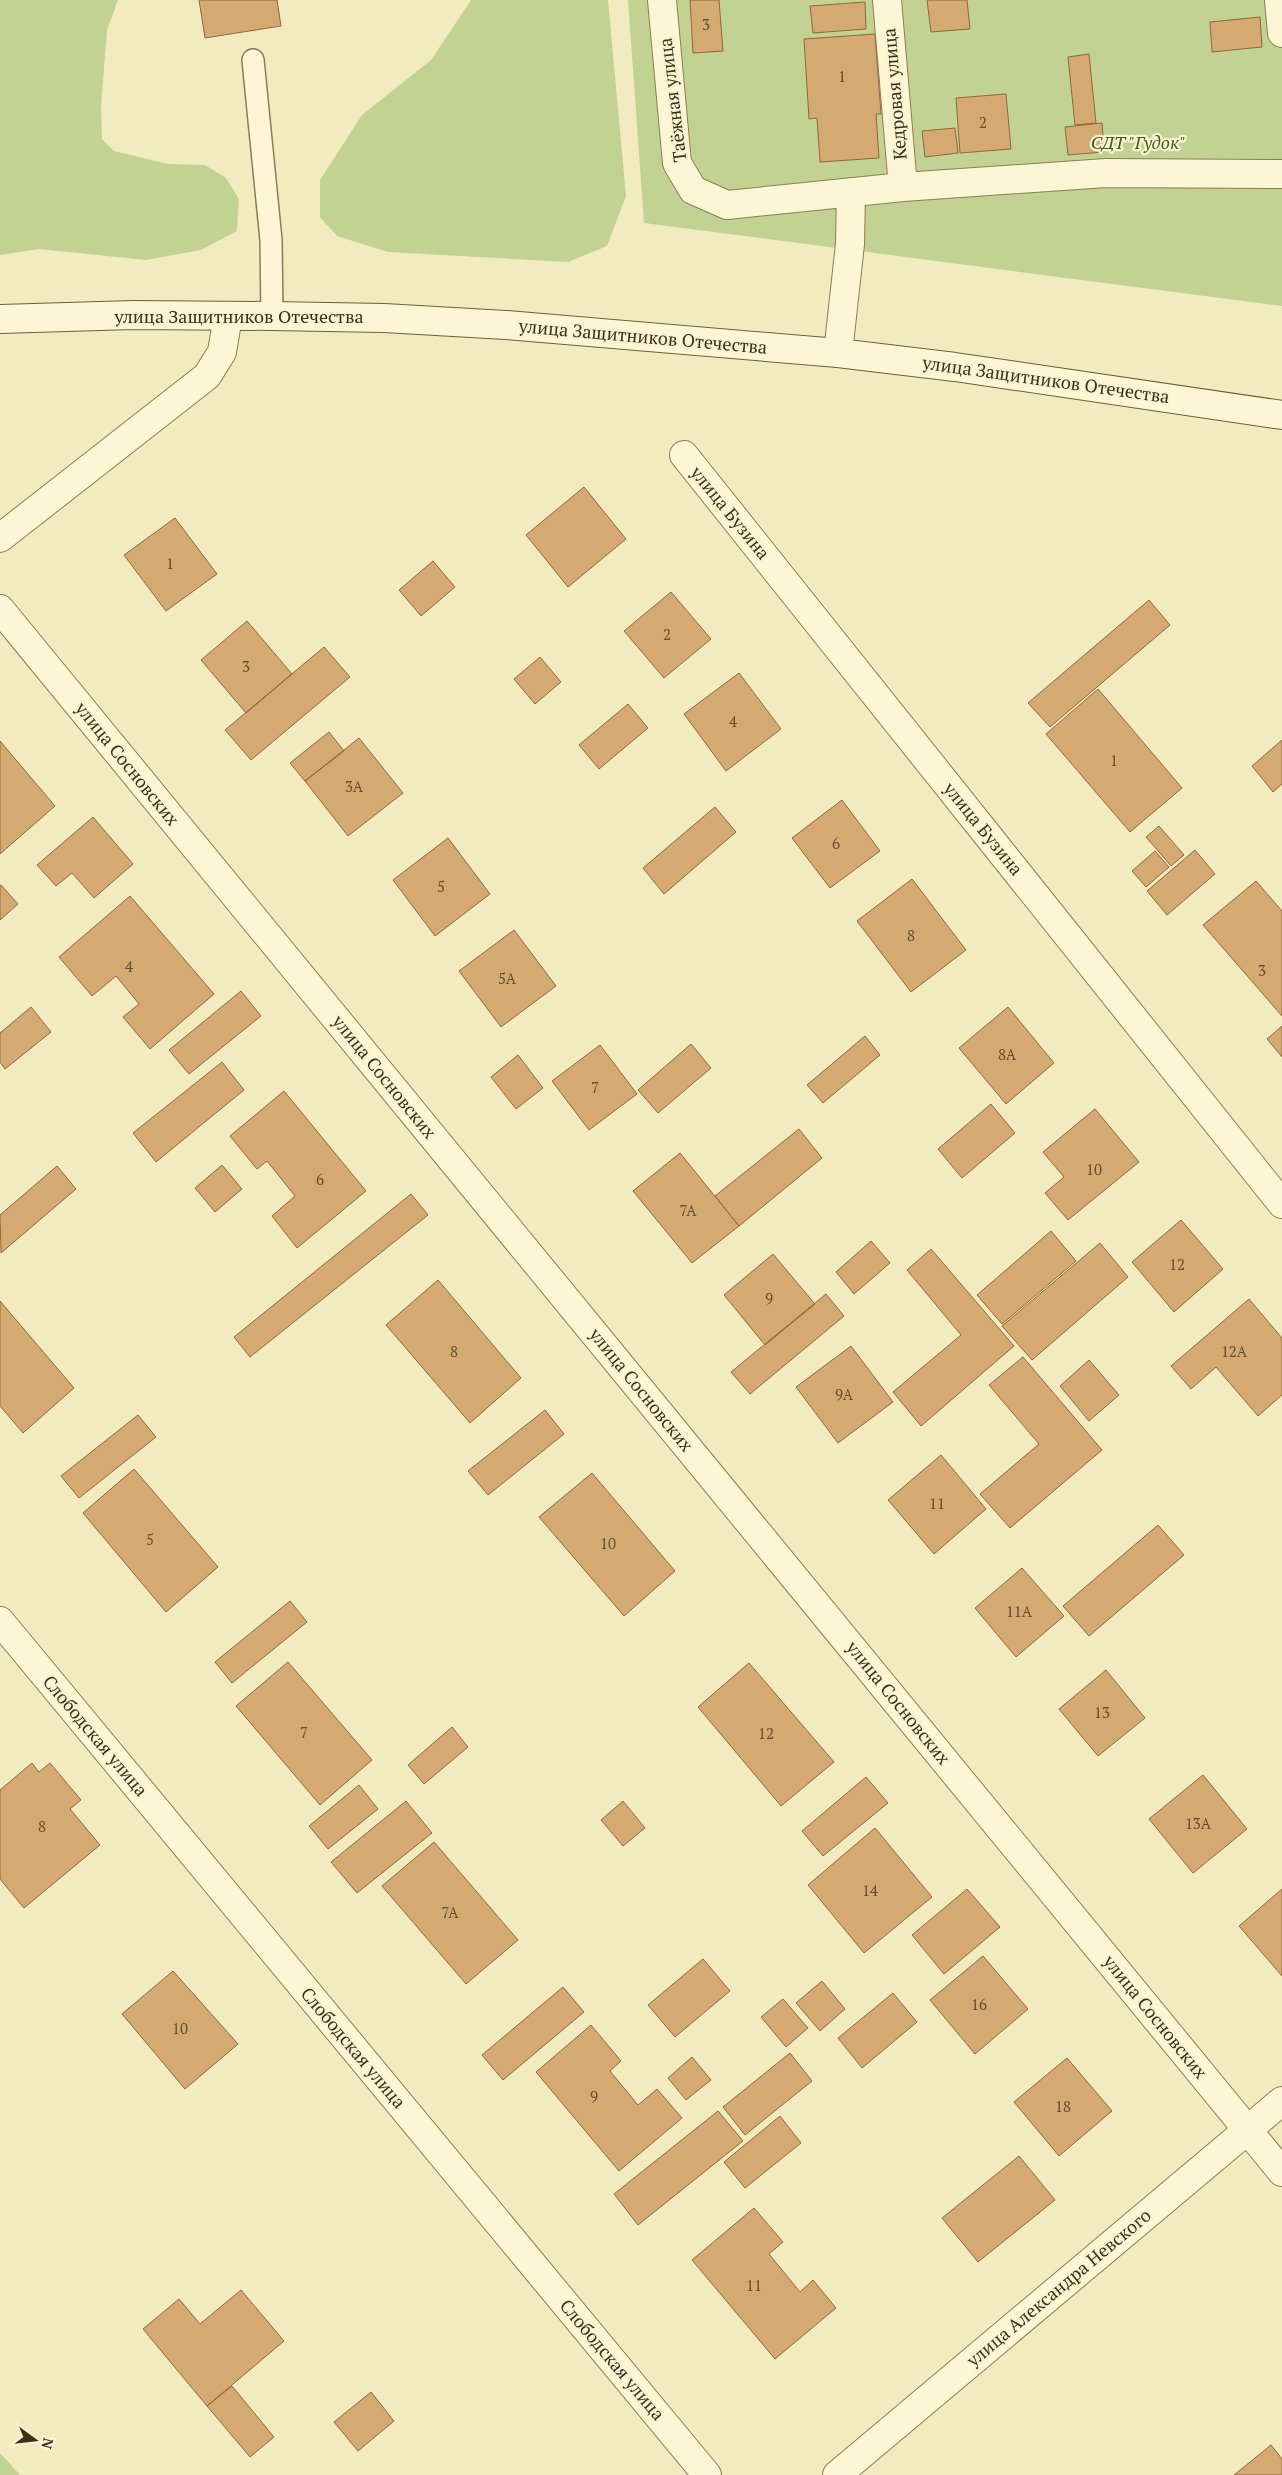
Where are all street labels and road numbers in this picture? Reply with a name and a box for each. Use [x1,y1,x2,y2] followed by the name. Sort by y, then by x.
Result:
[876,27,912,161] street label: Кедровая улица
[652,37,692,164] street label: Таёжная улица
[113,304,364,328] street label: улица Защитников Отечества
[517,313,768,359] street label: улица Защитников Отечества
[920,350,1171,408] street label: улица Защитников Отечества
[685,460,776,564] street label: улица Бузина
[70,696,185,831] street label: улица Сосновских
[938,776,1029,880] street label: улица Бузина
[327,1009,442,1144] street label: улица Сосновских
[584,1322,699,1457] street label: улица Сосновских
[841,1635,956,1770] street label: улица Сосновских
[38,1670,154,1801] street label: Слободская улица
[1098,1949,1213,2084] street label: улица Сосновских
[296,1982,412,2113] street label: Слободская улица
[960,2203,1156,2372] street label: улица Александра Невского
[555,2294,671,2425] street label: Слободская улица

